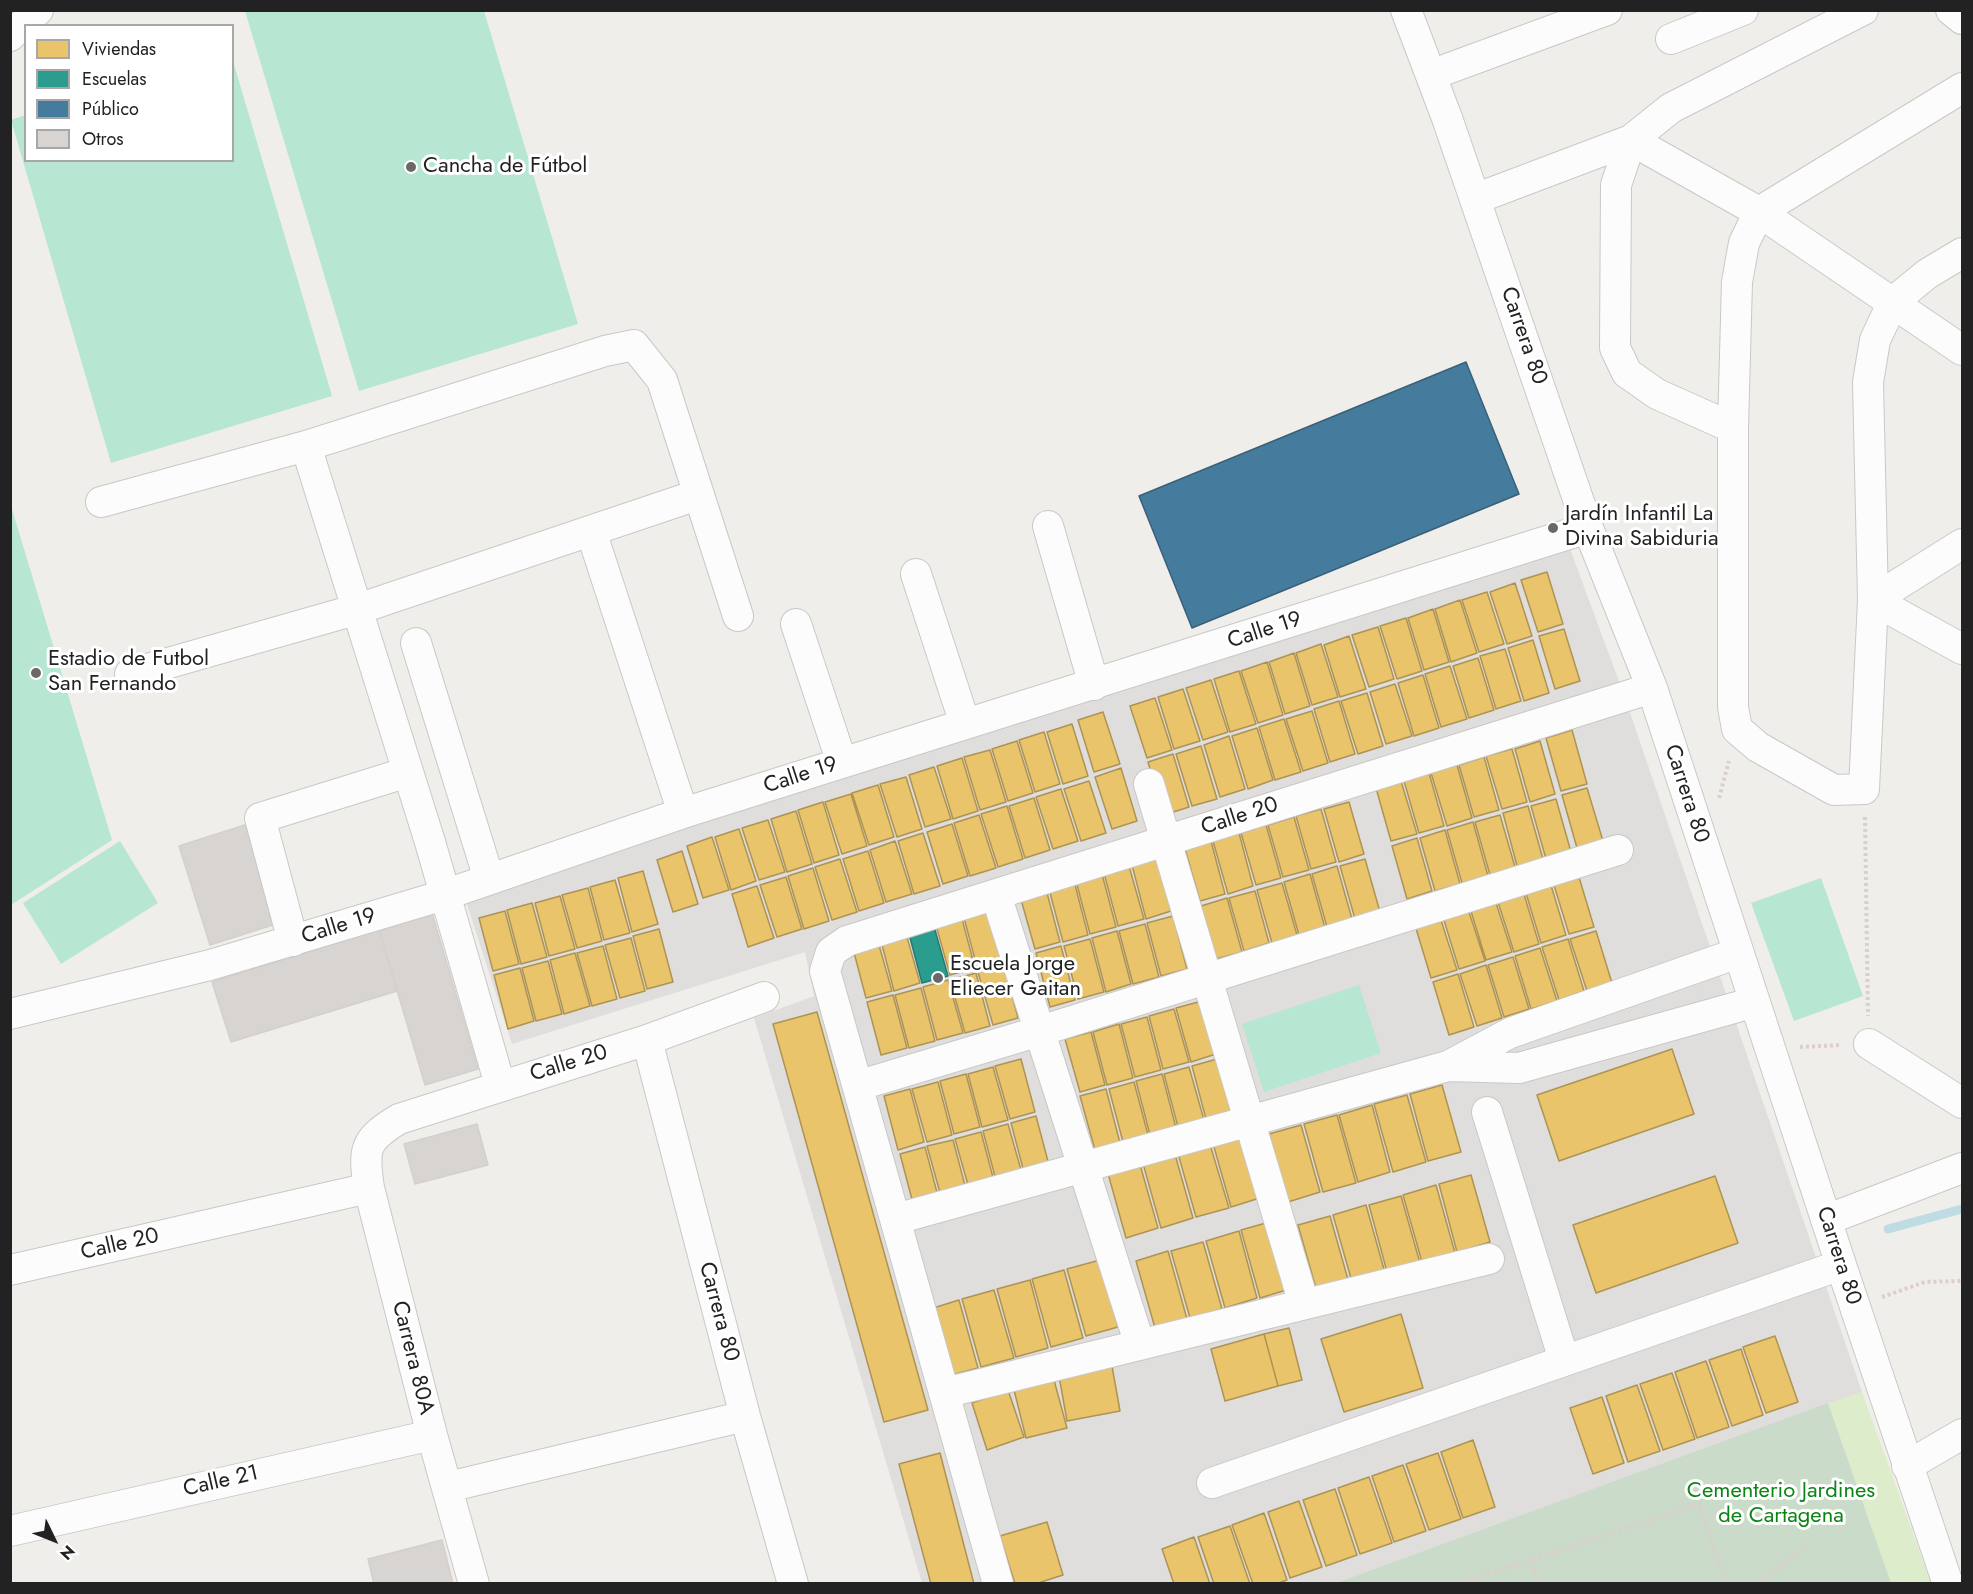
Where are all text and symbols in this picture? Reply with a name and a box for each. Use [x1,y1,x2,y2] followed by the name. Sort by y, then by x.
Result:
[24,24,234,162] legend
[82,36,156,62] text: Viviendas
[82,66,147,92] text: Escuelas
[82,96,139,122] text: Público
[82,126,124,152] text: Otros
[423,154,587,180] place label: Cancha de Fútbol
[404,160,418,174] marker: Cancha de Fútbol
[1494,284,1552,388] street label: Carrera 80
[1565,502,1719,554] place label: Jardín Infantil La Divina Sabiduria
[1546,521,1560,535] marker: Jardín Infantil La Divina Sabiduria
[1225,607,1305,655] street label: Calle 19
[48,647,209,698] place label: Estadio de Futbol San Fernando
[29,666,43,680] marker: Estadio de Futbol San Fernando
[1658,742,1714,846] street label: Carrera 80
[761,752,841,800] street label: Calle 19
[1198,792,1282,842] street label: Calle 20
[299,903,379,951] street label: Calle 19
[950,952,1081,1004] place label: Escuela Jorge Eliecer Gaitan
[931,971,945,985] marker: Escuela Jorge Eliecer Gaitan
[527,1040,611,1088] street label: Calle 20
[1810,1204,1866,1308] street label: Carrera 80
[78,1223,162,1267] street label: Calle 20
[692,1259,744,1365] street label: Carrera 80
[385,1298,439,1418] street label: Carrera 80A
[181,1461,261,1503] street label: Calle 21
[1687,1479,1875,1530] park label: Cementerio Jardines de Cartagena
[24,1510,84,1570] north arrow
[55,1540,80,1565] text: N

